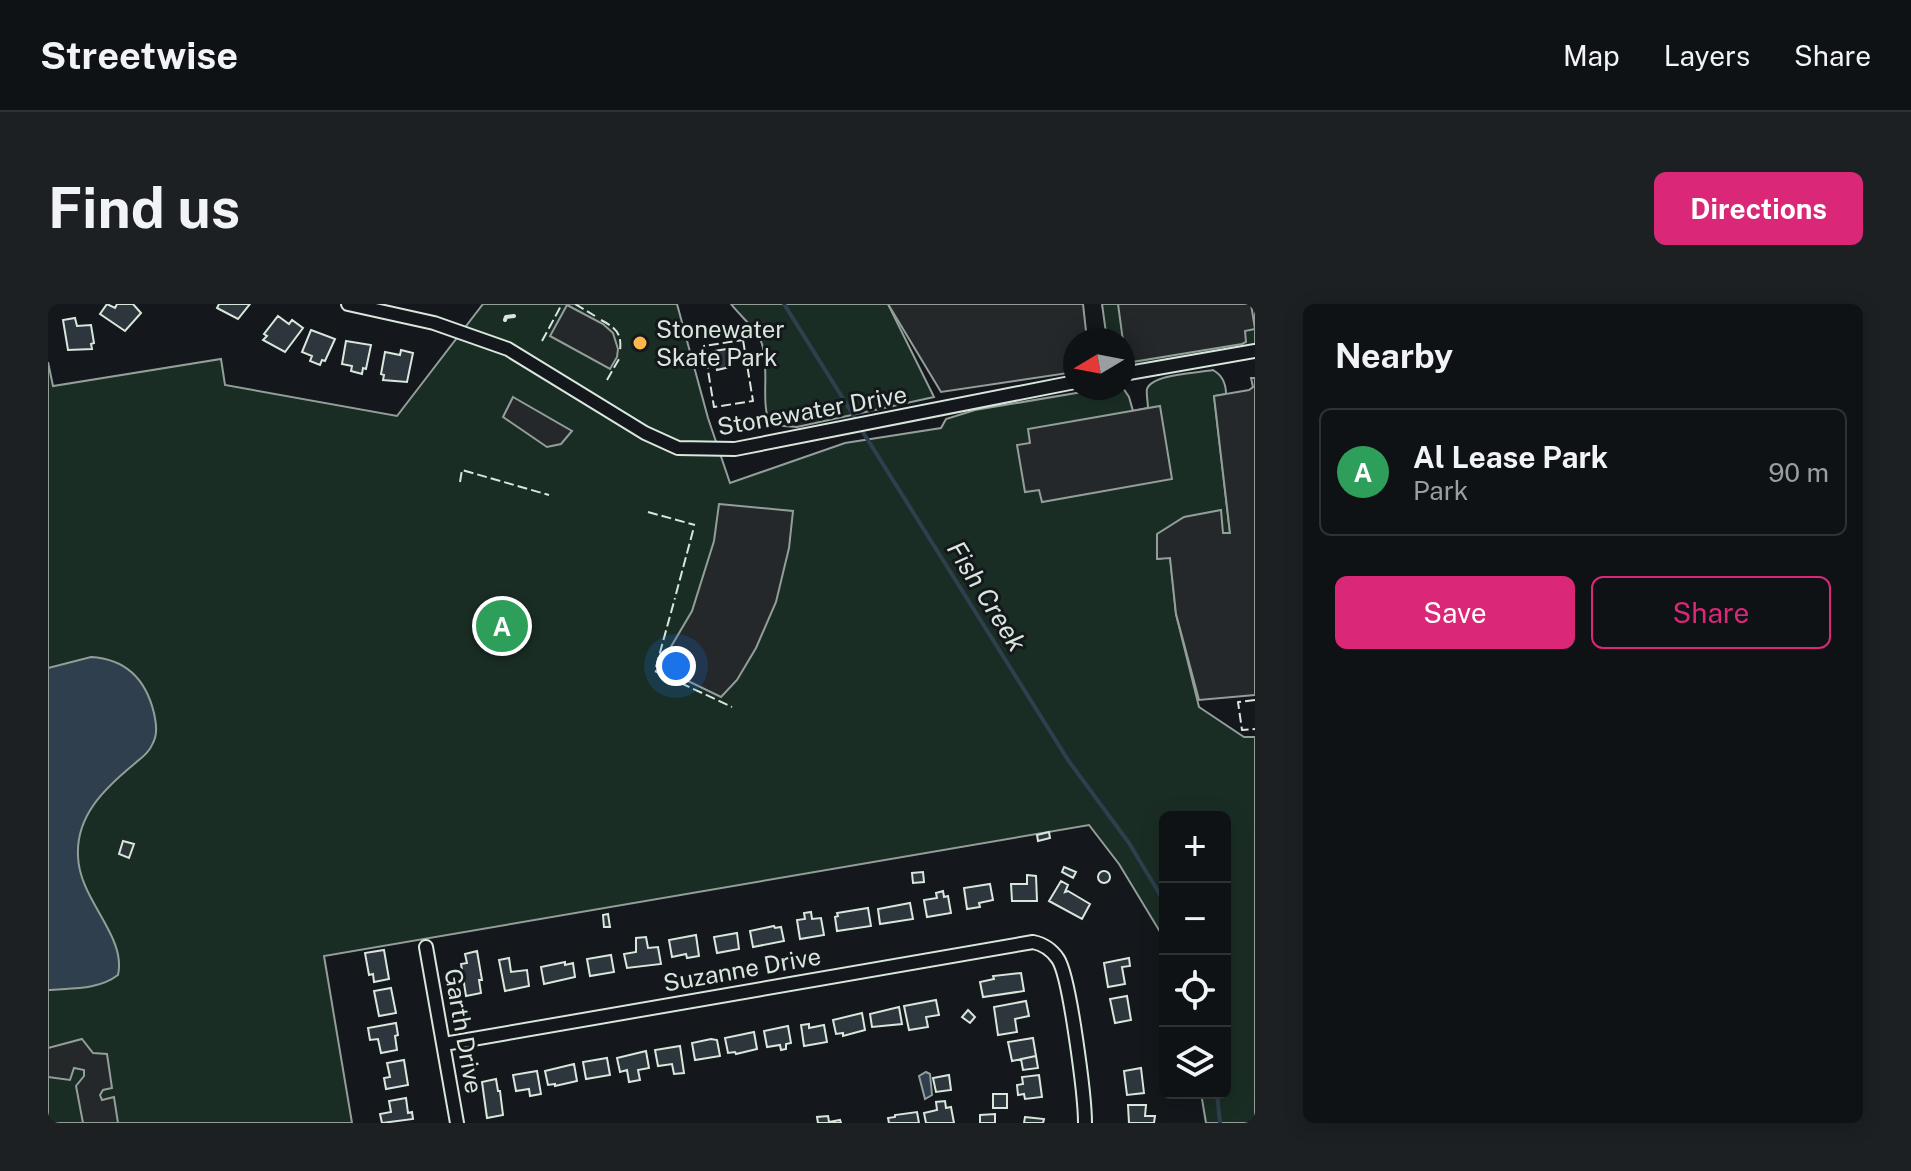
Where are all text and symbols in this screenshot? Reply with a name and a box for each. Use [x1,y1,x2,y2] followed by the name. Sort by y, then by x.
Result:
[40,33,238,78] text: Streetwise
[1563,39,1620,72] text: Map
[1664,39,1750,72] text: Layers
[1794,39,1871,72] text: Share
[1654,172,1863,245] button: Directions
[48,175,240,241] text: Find us
[656,315,785,371] place label: Stonewater Skate Park
[1063,328,1135,400] north arrow
[631,334,649,352] marker: Stonewater Skate Park
[1335,336,1453,376] text: Nearby
[715,380,909,440] street label: Stonewater Drive
[1413,439,1608,475] text: Al Lease Park
[1354,457,1372,488] text: A
[1768,457,1829,488] text: 90 m
[1413,475,1468,506] text: Park
[941,535,1033,657] water label: Fish Creek
[1335,576,1575,649] button: Save
[1591,576,1831,649] button: Share
[476,596,528,656] pin: A
[656,646,696,686] your location
[1159,811,1231,1099] map controls
[1159,811,1231,883] button: +
[1159,883,1231,955] button: −
[661,941,823,997] street label: Suzanne Drive
[1159,955,1231,1027] button: locate
[439,966,489,1096] street label: Garth Drive
[1159,1027,1231,1099] button: layers

